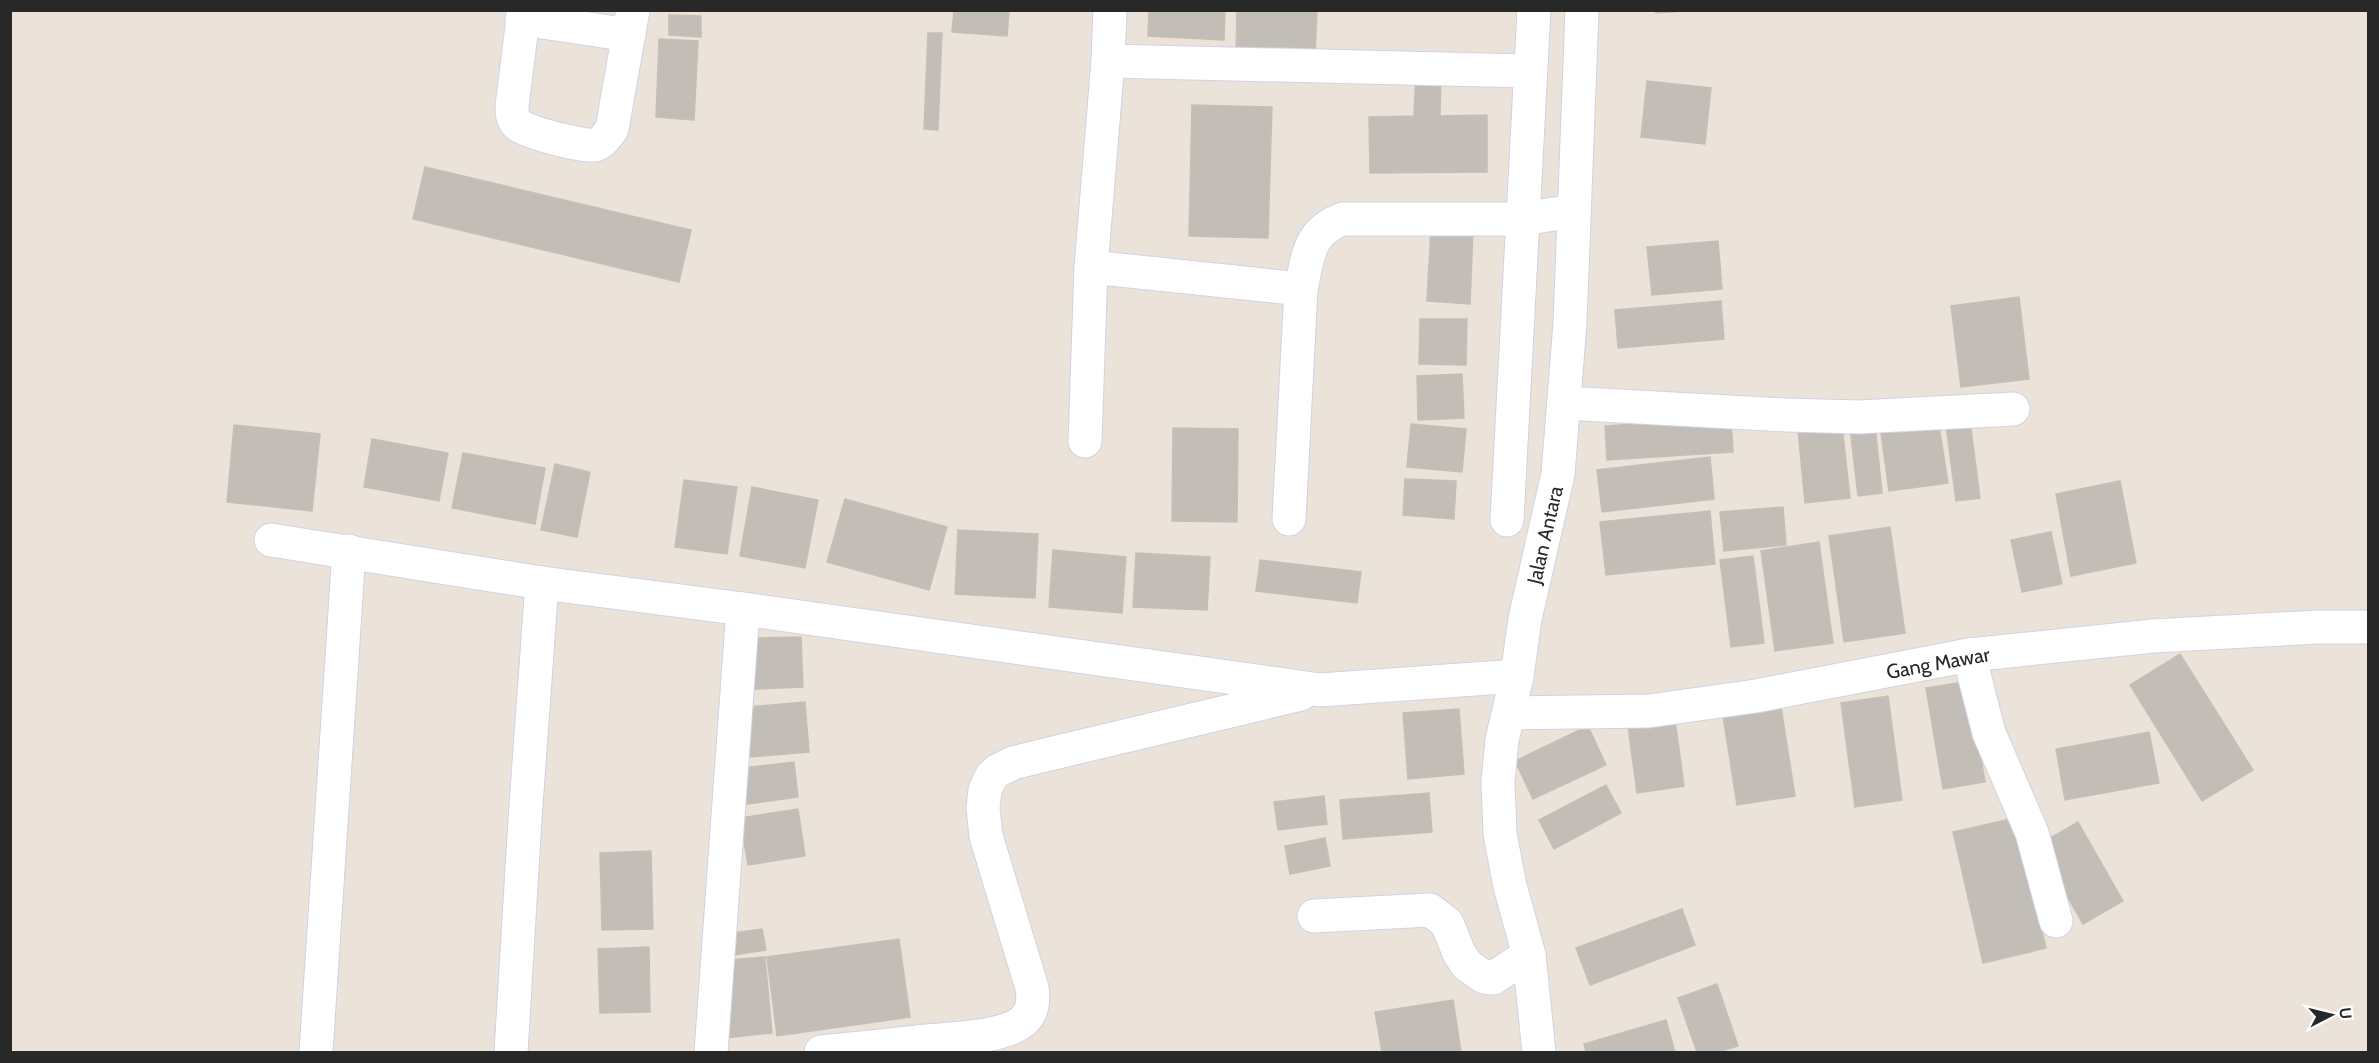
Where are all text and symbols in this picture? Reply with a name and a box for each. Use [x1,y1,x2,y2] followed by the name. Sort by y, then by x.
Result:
[1522,483,1568,587] street label: Jalan Antara
[1884,642,1992,684] street label: Gang Mawar
[2301,985,2361,1045] north arrow
[2335,1006,2356,1020] text: U

